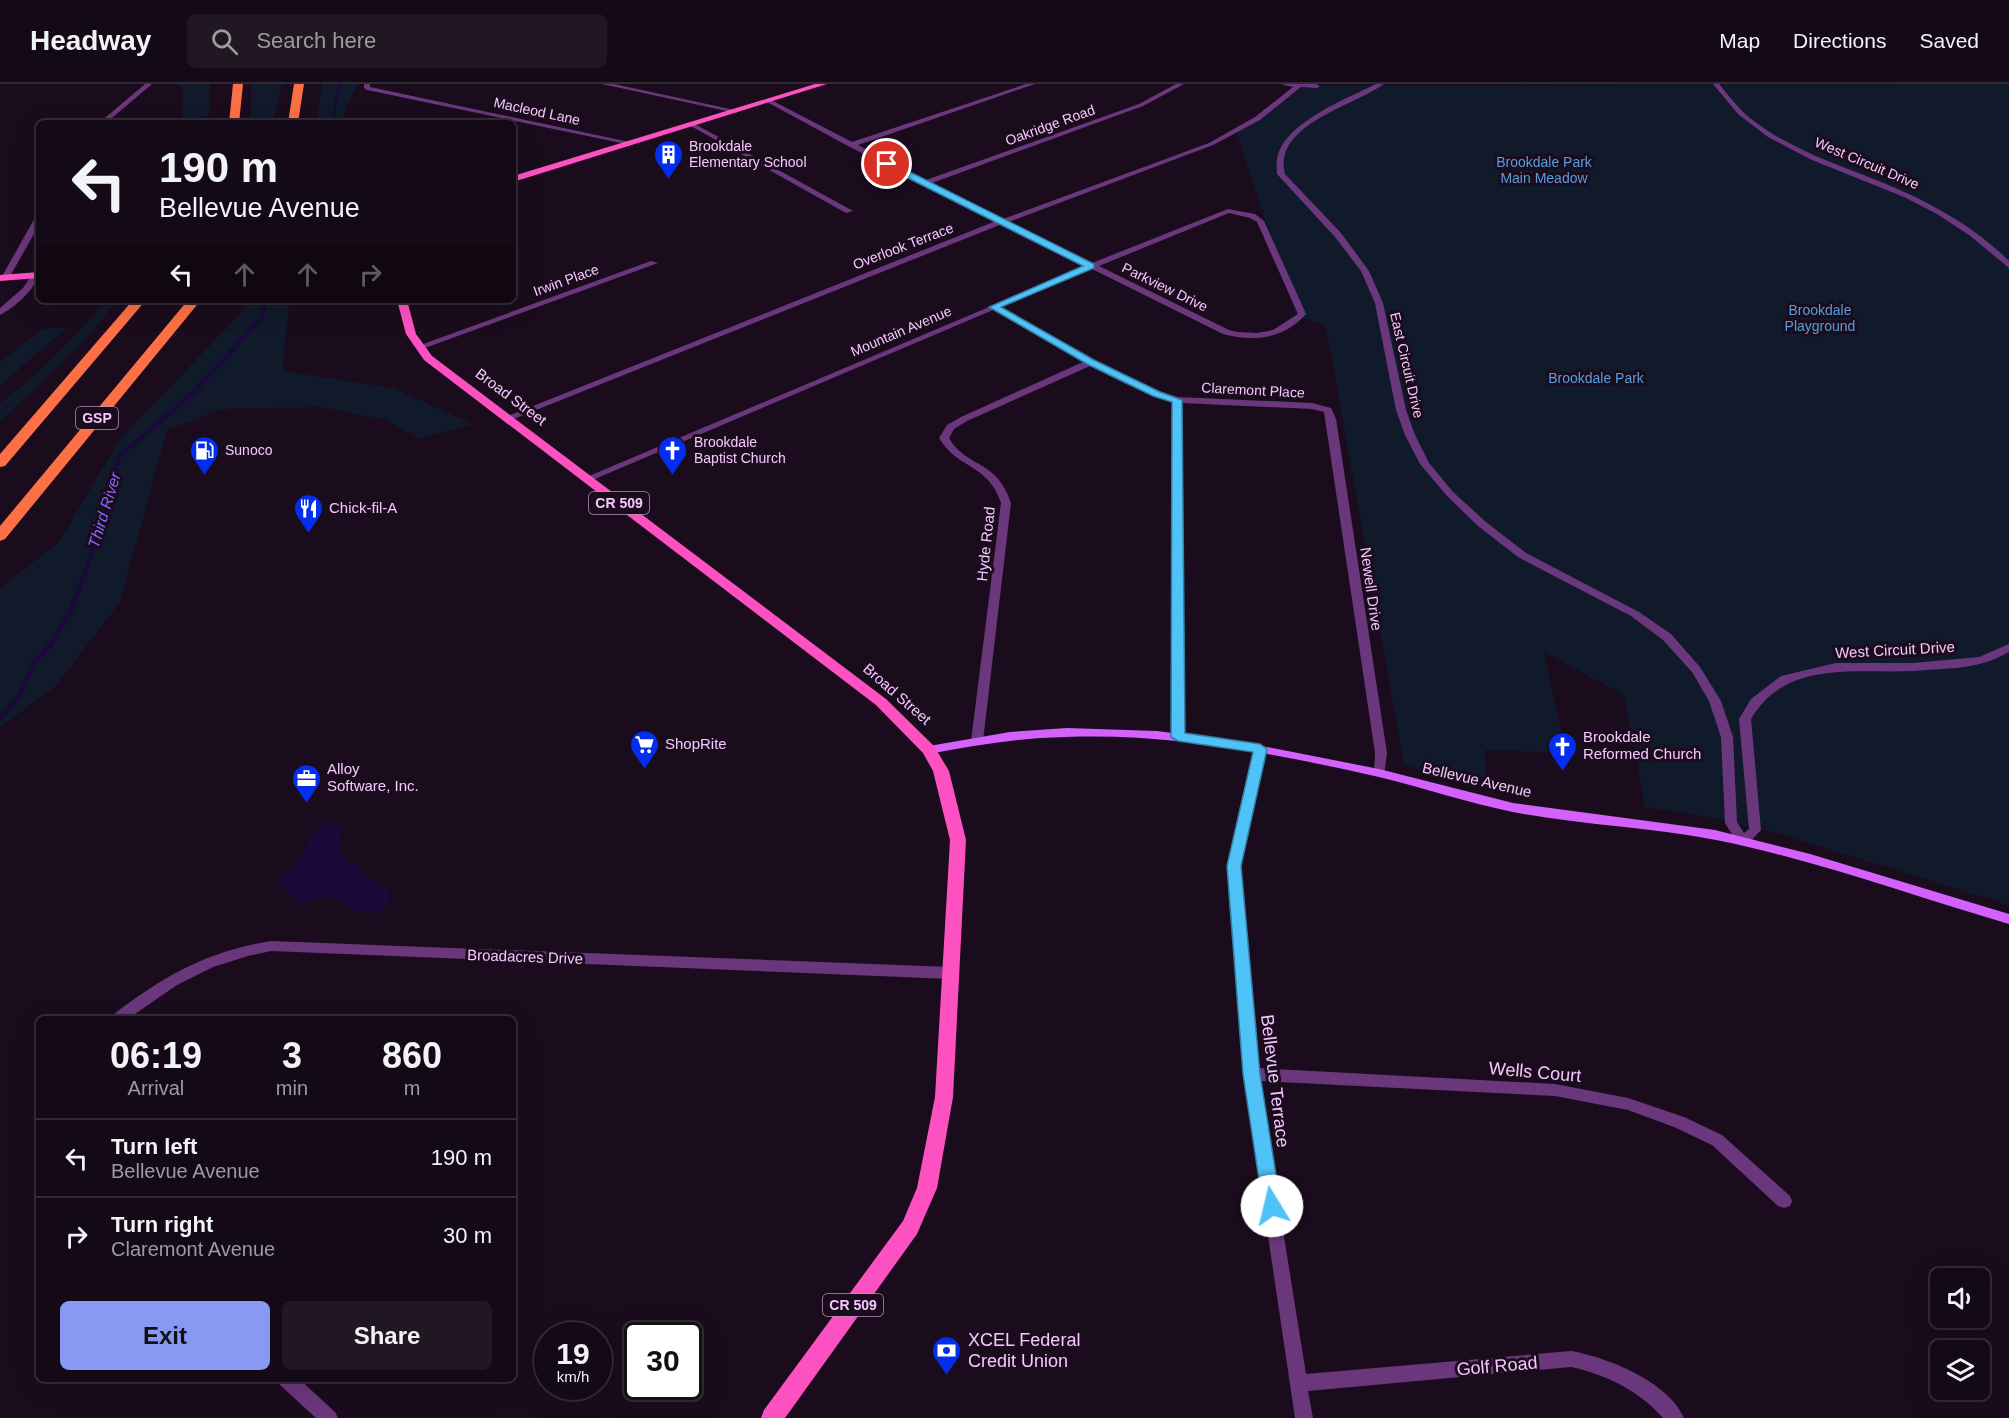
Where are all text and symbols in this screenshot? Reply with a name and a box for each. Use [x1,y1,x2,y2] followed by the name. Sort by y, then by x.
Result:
[187,14,607,68] search box
[30,25,151,56] text: Headway
[208,25,241,58] icon: search
[256,28,376,53] text: Search here
[1719,29,1760,52] text: Map
[1793,29,1886,52] text: Directions
[1919,29,1979,52] text: Saved
[492,94,582,128] street label: Macleod Lane
[1003,101,1097,149] street label: Oakridge Road
[1812,134,1922,192] street label: West Circuit Drive
[652,138,684,180] building icon: Brookdale Elementary School
[689,138,807,170] place label: Brookdale Elementary School
[861,138,912,189] pin
[60,144,138,222] icon: left
[159,144,278,191] text: 190 m
[870,147,903,180] icon: arrive
[1496,154,1593,186] park label: Brookdale Park Main Meadow
[159,193,360,223] text: Bellevue Avenue
[850,219,956,273] street label: Overlook Terrace
[165,258,198,291] icon: left
[228,258,261,291] icon: ahead
[291,258,324,291] icon: ahead
[354,258,387,291] icon: right
[1120,259,1211,315] street label: Parkview Drive
[531,261,601,299] street label: Irwin Place
[848,302,954,359] street label: Mountain Avenue
[1785,302,1855,334] park label: Brookdale Playground
[1387,311,1427,420] street label: East Circuit Drive
[473,364,551,429] street label: Broad Street
[1548,370,1645,386] park label: Brookdale Park
[1201,379,1305,401] street label: Claremont Place
[76,407,118,429] road number: GSP
[188,434,220,476] fuel station icon: Sunoco
[657,434,689,476] church icon: Brookdale Baptist Church
[694,434,786,466] place label: Brookdale Baptist Church
[225,442,273,458] place label: Sunoco
[85,470,124,550] water label: Third River
[292,492,324,534] restaurant icon: Chick-fil-A
[589,492,649,514] road number: CR 509
[329,499,397,516] place label: Chick-fil-A
[973,506,998,582] street label: Hyde Road
[1357,546,1386,632] street label: Newell Drive
[1835,638,1955,661] street label: West Circuit Drive
[860,660,935,728] street label: Broad Street
[628,728,660,770] supermarket icon: ShopRite
[1583,728,1701,762] place label: Brookdale Reformed Church
[1546,730,1578,772] church icon: Brookdale Reformed Church
[665,735,727,752] place label: ShopRite
[1421,759,1533,800] street label: Bellevue Avenue
[327,760,419,794] place label: Alloy Software, Inc.
[290,762,322,804] office icon: Alloy Software, Inc.
[467,946,583,967] street label: Broadacres Drive
[1257,1013,1293,1149] street label: Bellevue Terrace
[110,1035,202,1076] text: 06:19
[282,1035,302,1076] text: 3
[382,1035,442,1076] text: 860
[1488,1058,1582,1086] street label: Wells Court
[128,1077,184,1099] text: Arrival
[276,1077,308,1099] text: min
[404,1077,420,1099] text: m
[111,1134,197,1159] text: Turn left
[60,1142,93,1175] icon: left
[431,1145,492,1170] text: 190 m
[111,1160,260,1182] text: Bellevue Avenue
[1240,1174,1304,1238] position arrow
[111,1212,213,1237] text: Turn right
[60,1220,93,1253] icon: right
[443,1223,492,1248] text: 30 m
[111,1238,275,1260] text: Claremont Avenue
[1930,1268,1990,1400] map controls
[1930,1268,1990,1328] button: sound
[823,1294,883,1316] road number: CR 509
[60,1301,270,1370] button: Exit
[282,1301,492,1370] button: Share
[624,1322,702,1400] speed limit sign: 30
[968,1330,1080,1371] place label: XCEL Federal Credit Union
[931,1334,963,1376] bank icon: XCEL Federal Credit Union
[556,1337,590,1370] text: 19
[1930,1340,1990,1400] button: layers
[1456,1353,1538,1379] street label: Golf Road
[557,1368,589,1385] text: km/h

